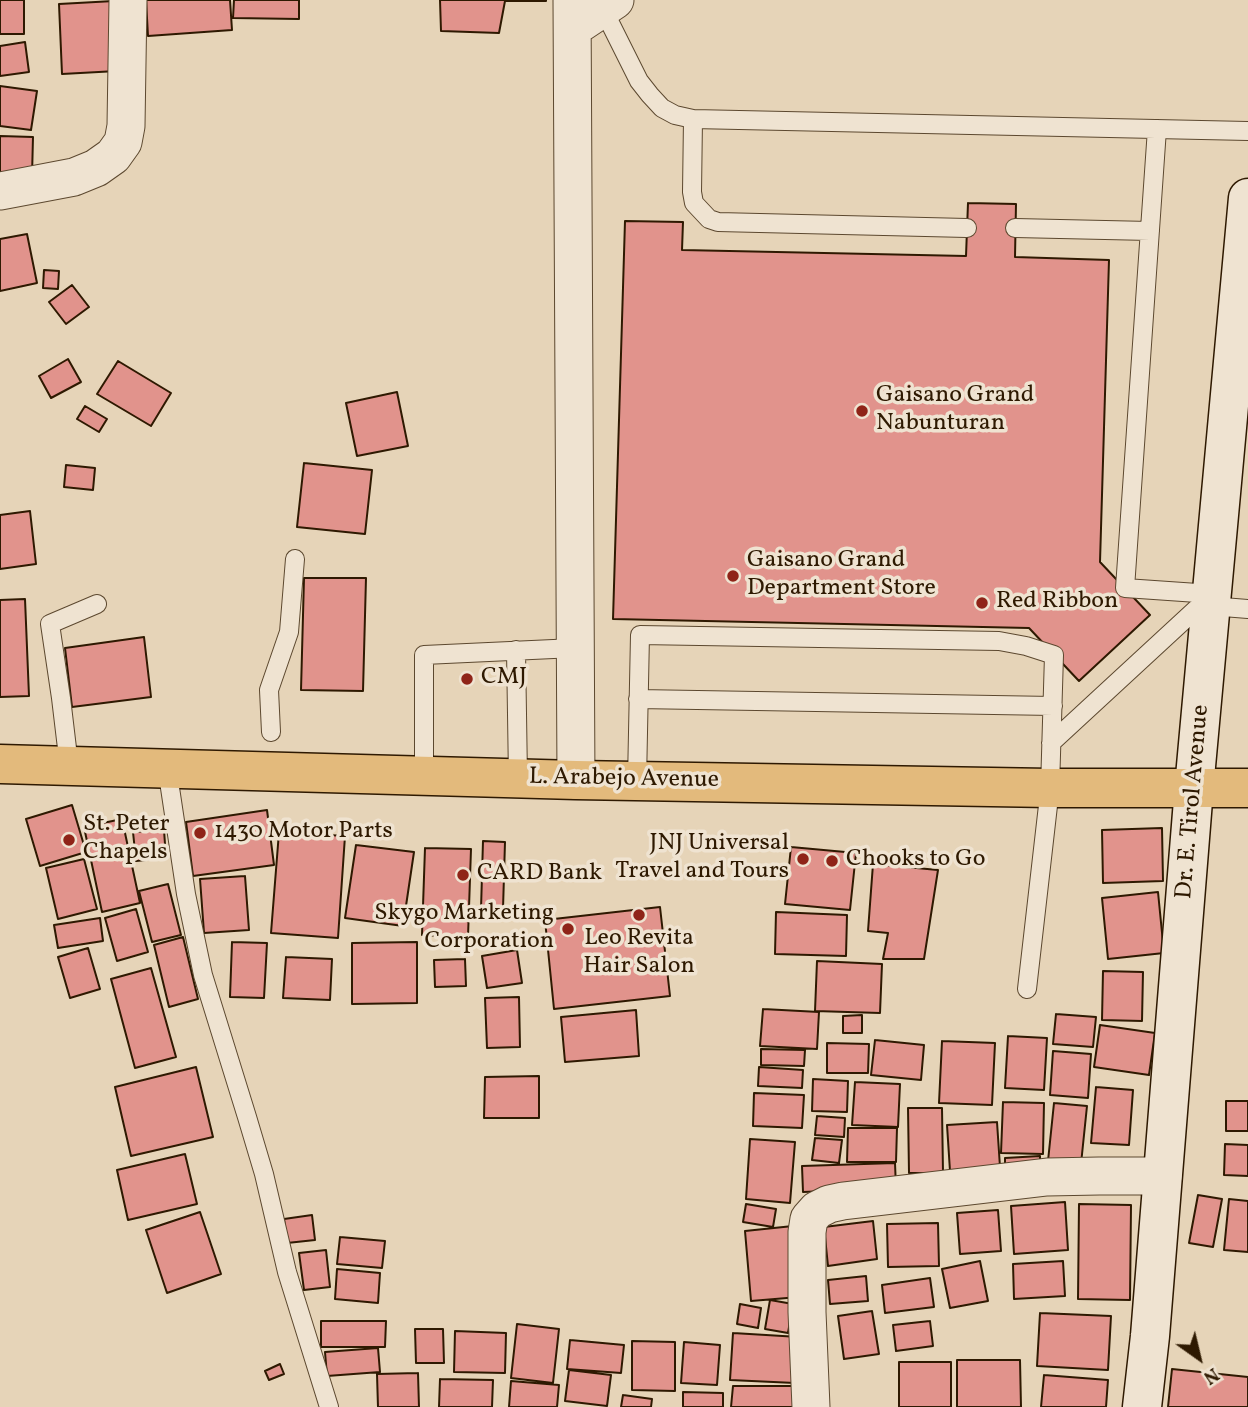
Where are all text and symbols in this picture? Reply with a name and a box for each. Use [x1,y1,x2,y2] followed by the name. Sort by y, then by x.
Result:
[876,383,1034,439] place label: Gaisano Grand Nabunturan
[854,403,870,419] marker: Gaisano Grand Nabunturan
[747,548,936,604] place label: Gaisano Grand Department Store
[725,568,741,584] marker: Gaisano Grand Department Store
[996,589,1118,617] place label: Red Ribbon
[974,595,990,611] marker: Red Ribbon
[481,665,527,693] place label: CMJ
[459,671,475,687] marker: CMJ
[1171,704,1217,900] street label: Dr. E. Tirol Avenue
[529,764,719,796] street label: L. Arabejo Avenue
[83,812,170,868] place label: St. Peter Chapels
[214,819,393,847] place label: 1430 Motor Parts
[192,825,208,841] marker: 1430 Motor Parts
[615,831,789,887] place label: JNJ Universal Travel and Tours
[61,832,77,848] marker: St. Peter Chapels
[846,847,985,875] place label: Chooks to Go
[795,851,811,867] marker: JNJ Universal Travel and Tours
[824,853,840,869] marker: Chooks to Go
[477,861,602,889] place label: CARD Bank
[455,867,471,883] marker: CARD Bank
[374,901,554,957] place label: Skygo Marketing Corporation
[631,907,647,923] marker: Leo Revita Hair Salon
[560,921,576,937] marker: Skygo Marketing Corporation
[583,926,695,982] place label: Leo Revita Hair Salon
[1164,1323,1234,1393] north arrow
[1198,1361,1224,1390] text: N

